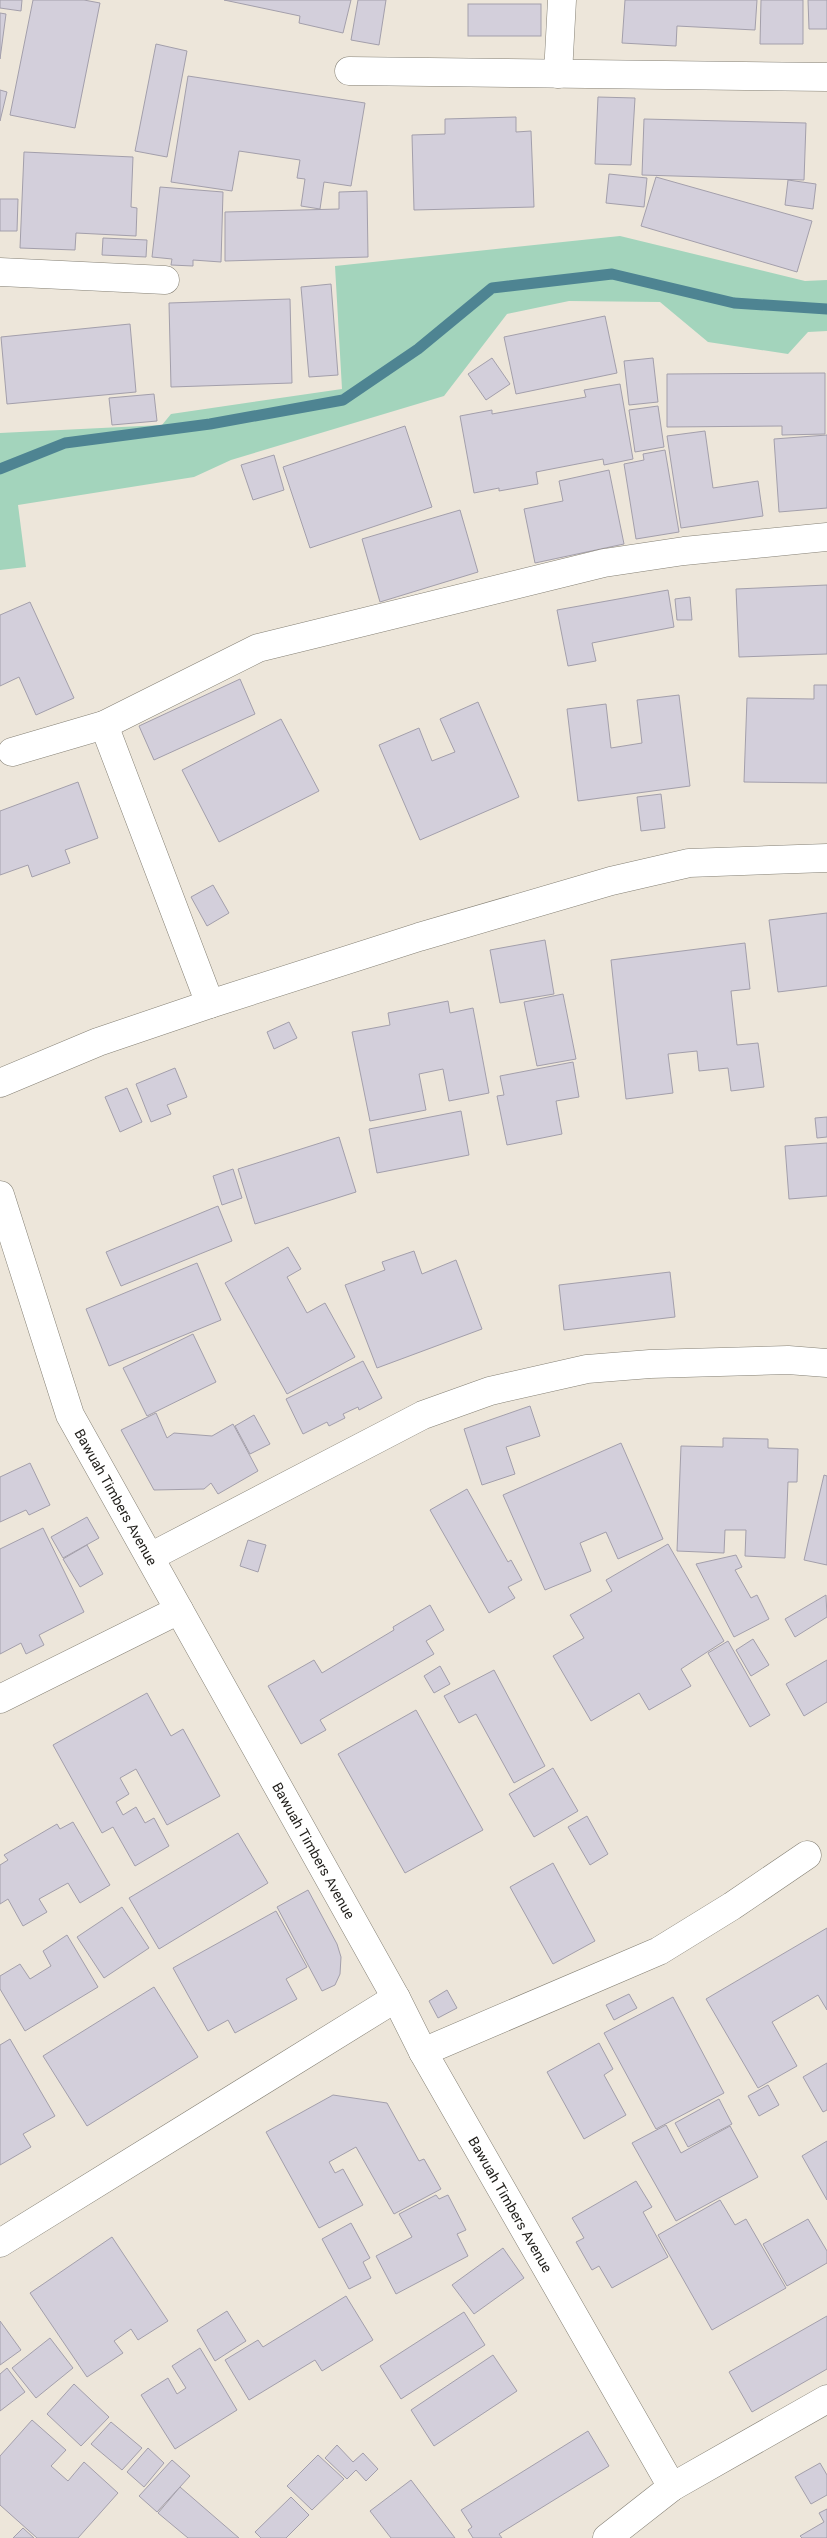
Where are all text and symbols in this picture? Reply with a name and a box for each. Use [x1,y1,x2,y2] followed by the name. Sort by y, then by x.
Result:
[71,1426,160,1568] street label: Bawuah Timbers Avenue
[269,1780,358,1922] street label: Bawuah Timbers Avenue
[465,2134,555,2275] street label: Bawuah Timbers Avenue

